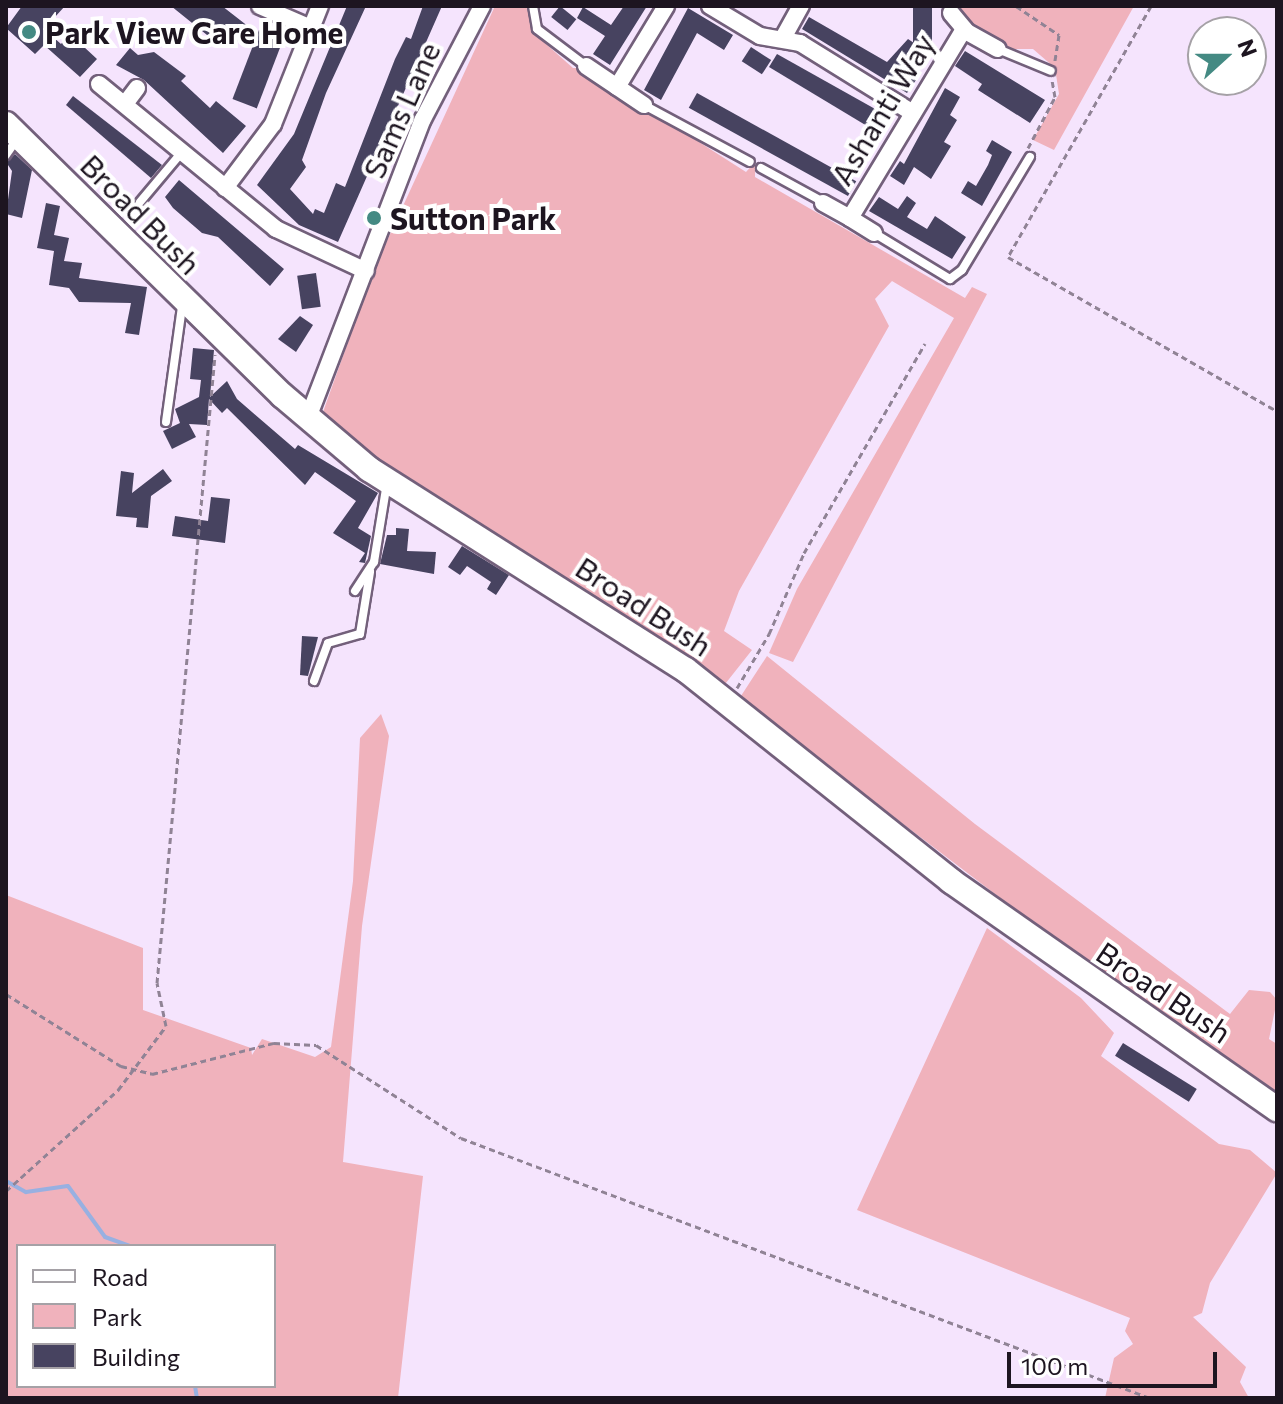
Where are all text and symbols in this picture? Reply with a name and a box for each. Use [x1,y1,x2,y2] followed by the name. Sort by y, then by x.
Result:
[45,14,343,50] place label: Park View Care Home
[1187,16,1267,96] north arrow
[20,23,38,41] marker: Park View Care Home
[823,27,941,191] street label: Ashanti Way
[1232,35,1264,60] text: N
[355,37,447,183] street label: Sams Lane
[74,147,208,281] street label: Broad Bush
[390,200,556,236] place label: Sutton Park
[365,209,383,227] marker: Sutton Park
[569,549,719,663] street label: Broad Bush
[1090,934,1238,1050] street label: Broad Bush
[16,1244,276,1388] legend
[92,1262,148,1291] text: Road
[92,1302,142,1331] text: Park
[1011,1336,1221,1386] scale bar
[92,1342,180,1371] text: Building
[1021,1351,1088,1380] text: 100 m

